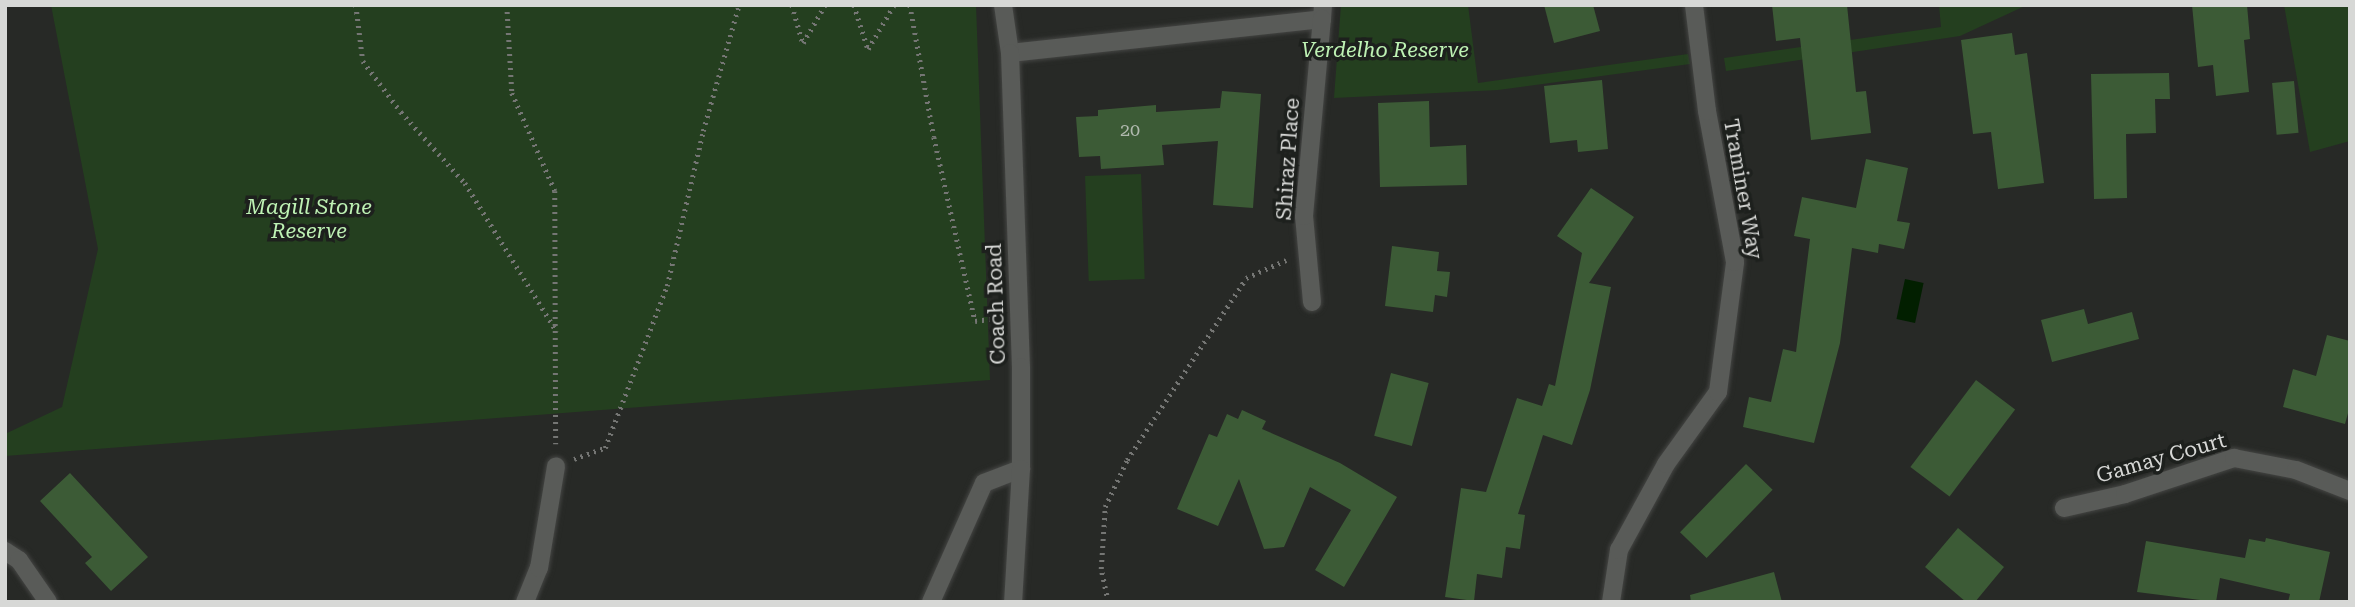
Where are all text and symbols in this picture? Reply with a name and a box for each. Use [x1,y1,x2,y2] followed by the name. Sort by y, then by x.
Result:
[1301,37,1469,63] park label: Verdelho Reserve
[1271,97,1305,221] street label: Shiraz Place
[1718,117,1768,261] street label: Traminer Way
[1120,119,1140,141] house number: 20
[246,194,372,244] park label: Magill Stone Reserve
[981,243,1011,365] street label: Coach Road
[2093,427,2229,489] street label: Gamay Court

